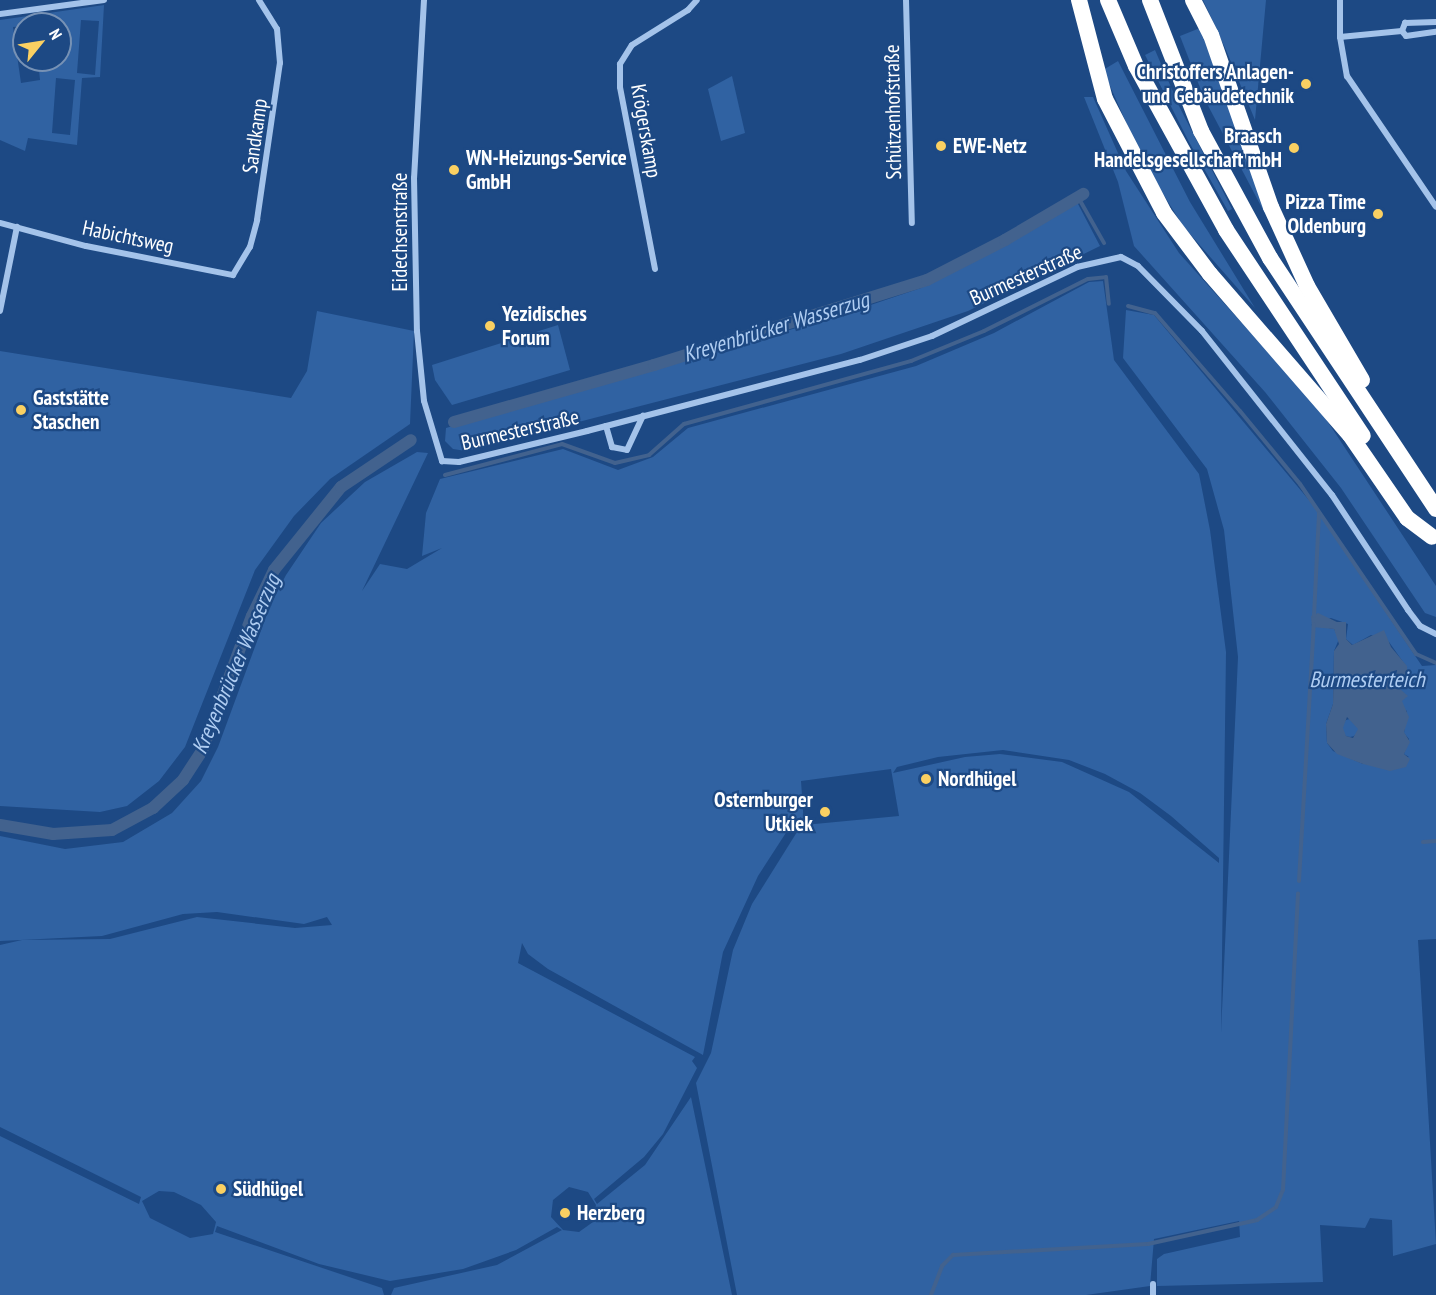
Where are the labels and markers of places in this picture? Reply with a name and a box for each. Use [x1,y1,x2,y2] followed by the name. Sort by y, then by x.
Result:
[1136,59,1294,109] place label: Christoffers Anlagen- und Gebäudetechnik
[1299,77,1313,91] marker: Christoffers Anlagen- und Gebäudetechnik
[1094,123,1282,173] place label: Braasch Handelsgesellschaft mbH
[953,133,1027,159] place label: EWE-Netz
[934,139,948,153] marker: EWE-Netz
[1287,141,1301,155] marker: Braasch Handelsgesellschaft mbH
[466,145,627,195] place label: WN-Heizungs-Service GmbH
[447,163,461,177] marker: WN-Heizungs-Service GmbH
[1285,189,1366,239] place label: Pizza Time Oldenburg
[1371,207,1385,221] marker: Pizza Time Oldenburg
[502,301,587,351] place label: Yezidisches Forum
[483,319,497,333] marker: Yezidisches Forum
[33,385,109,435] place label: Gaststätte Staschen
[14,403,28,417] marker: Gaststätte Staschen
[938,766,1016,792] place label: Nordhügel
[919,772,933,786] marker: Nordhügel
[714,787,813,837] place label: Osternburger Utkiek
[818,805,832,819] marker: Osternburger Utkiek
[233,1176,303,1202] place label: Südhügel
[214,1182,228,1196] marker: Südhügel
[577,1200,645,1226] place label: Herzberg
[558,1206,572,1220] marker: Herzberg

